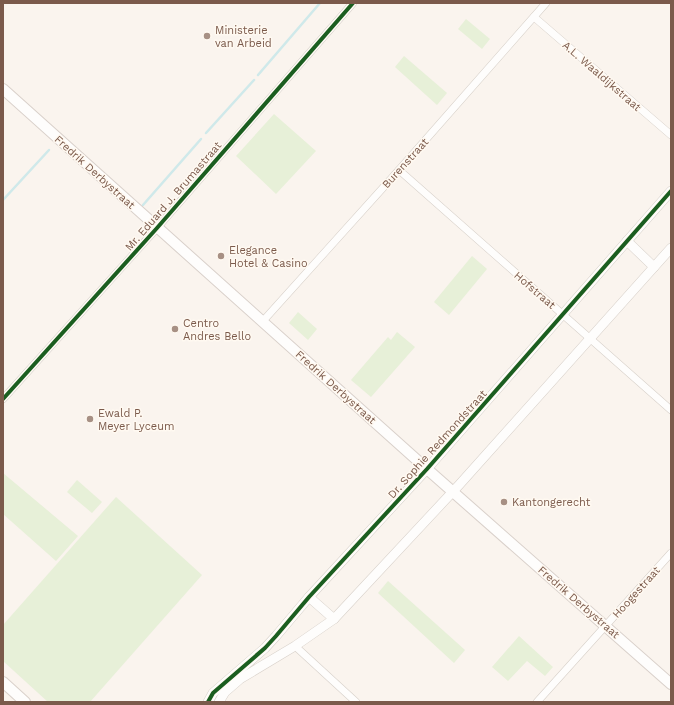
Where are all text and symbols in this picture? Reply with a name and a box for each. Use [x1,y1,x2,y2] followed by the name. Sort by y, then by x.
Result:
[215,24,272,50] place label: Ministerie van Arbeid
[202,31,212,41] marker: Ministerie van Arbeid
[560,39,644,114] street label: A.L. Waaldijkstraat
[52,133,138,212] street label: Fredrik Derbystraat
[379,135,432,191] street label: Burenstraat
[122,139,225,254] street label: Mr. Eduard J. Brumastraat
[229,244,308,270] place label: Elegance Hotel & Casino
[216,251,226,261] marker: Elegance Hotel & Casino
[511,269,558,312] street label: Hofstraat
[183,317,251,343] place label: Centro Andres Bello
[170,324,180,334] marker: Centro Andres Bello
[293,348,379,427] street label: Fredrik Derbystraat
[385,387,490,501] street label: Dr. Sophie Redmondstraat
[98,407,174,433] place label: Ewald P. Meyer Lyceum
[85,414,95,424] marker: Ewald P. Meyer Lyceum
[512,496,591,509] place label: Kantongerecht
[499,497,509,507] marker: Kantongerecht
[535,563,622,642] street label: Fredrik Derbystraat
[610,564,663,621] street label: Hoogestraat

